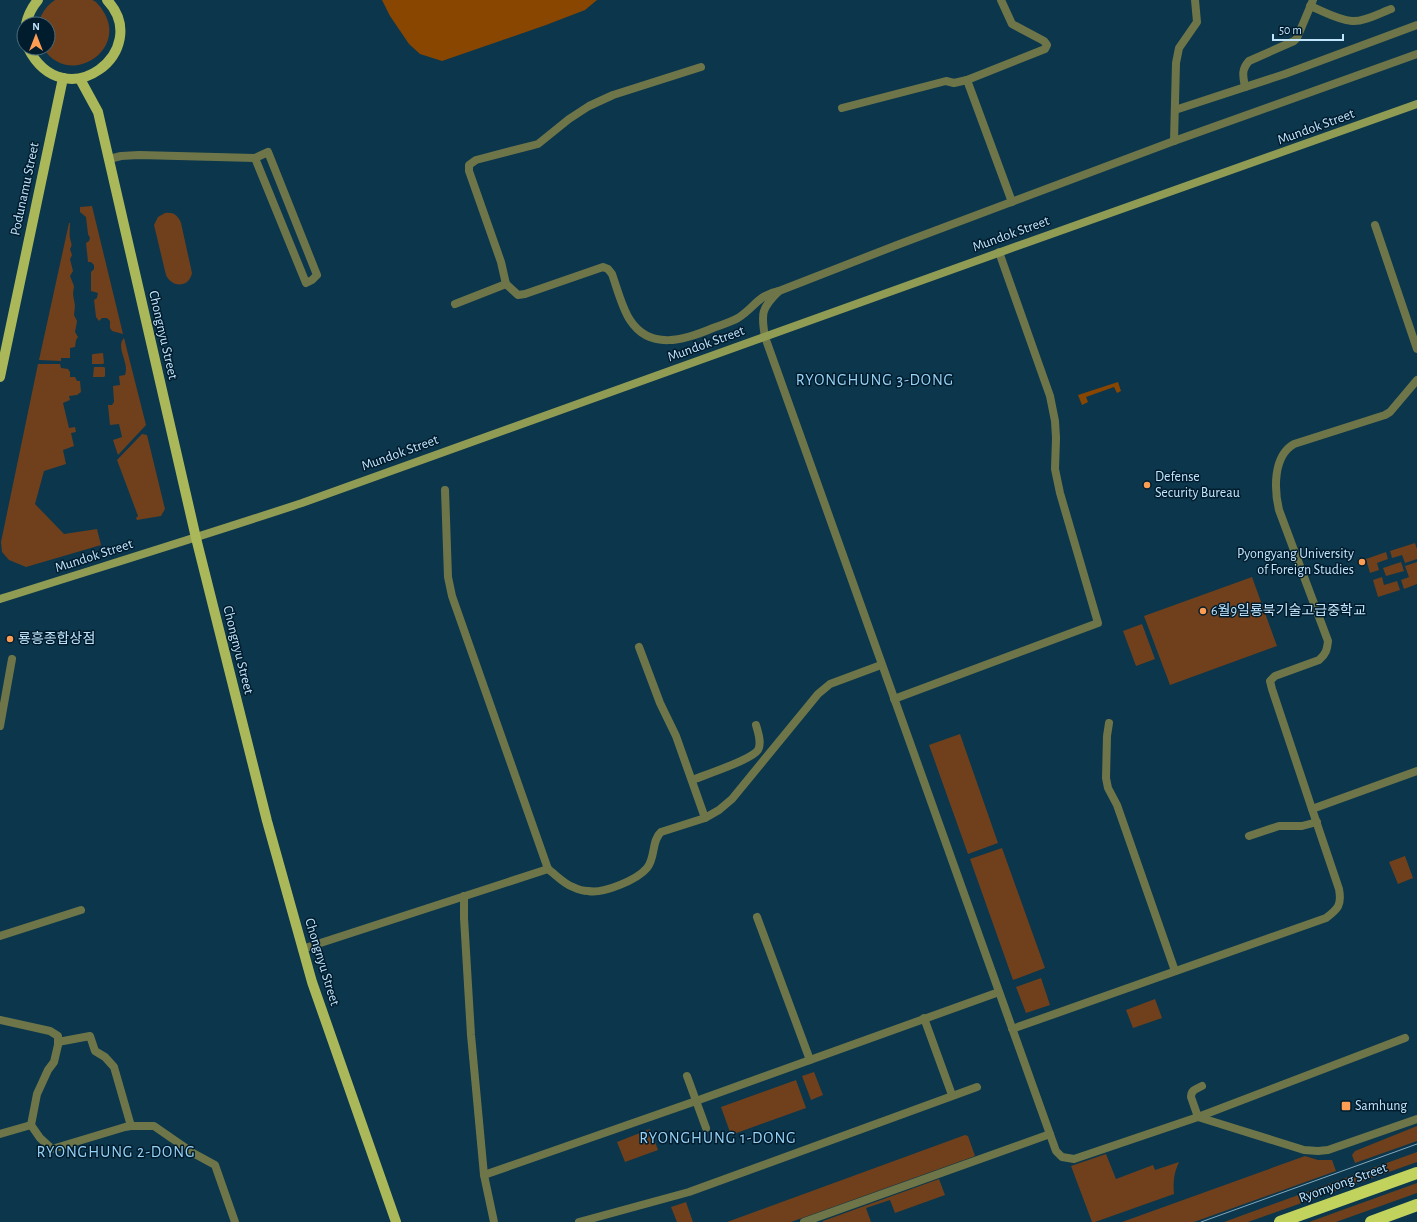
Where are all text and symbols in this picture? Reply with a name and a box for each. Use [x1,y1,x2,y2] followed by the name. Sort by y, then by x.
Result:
[16,16,56,56] north arrow
[1273,16,1343,42] scale bar
[32,21,40,32] text: N
[1279,24,1302,36] text: 50 m
[1276,106,1357,147] street label: Mundok Street
[8,141,42,237] street label: Podunamu Street
[971,213,1052,254] street label: Mundok Street
[146,289,180,381] street label: Chongnyu Street
[666,323,747,364] street label: Mundok Street
[796,372,954,388] district label: RYONGHUNG 3-DONG
[360,432,441,473] street label: Mundok Street
[1155,470,1240,500] place label: Defense Security Bureau
[1142,480,1152,490] marker: Defense Security Bureau
[53,537,135,575] street label: Mundok Street
[1237,547,1354,577] place label: Pyongyang University of Foreign Studies
[1357,557,1367,567] marker: Pyongyang University of Foreign Studies
[1211,602,1366,618] place label: 6월9일룡북기술고급중학교
[220,604,256,696] street label: Chongnyu Street
[1198,606,1208,616] marker: 6월9일룡북기술고급중학교
[18,631,95,646] place label: 룡흥종합상점
[5,634,15,644] marker: 룡흥종합상점
[302,917,342,1008] street label: Chongnyu Street
[1355,1099,1407,1113] place label: Samhung
[1340,1100,1352,1112] marker: Samhung
[639,1130,797,1146] district label: RYONGHUNG 1-DONG
[36,1144,196,1160] district label: RYONGHUNG 2-DONG
[1297,1160,1389,1205] street label: Ryomyong Street

